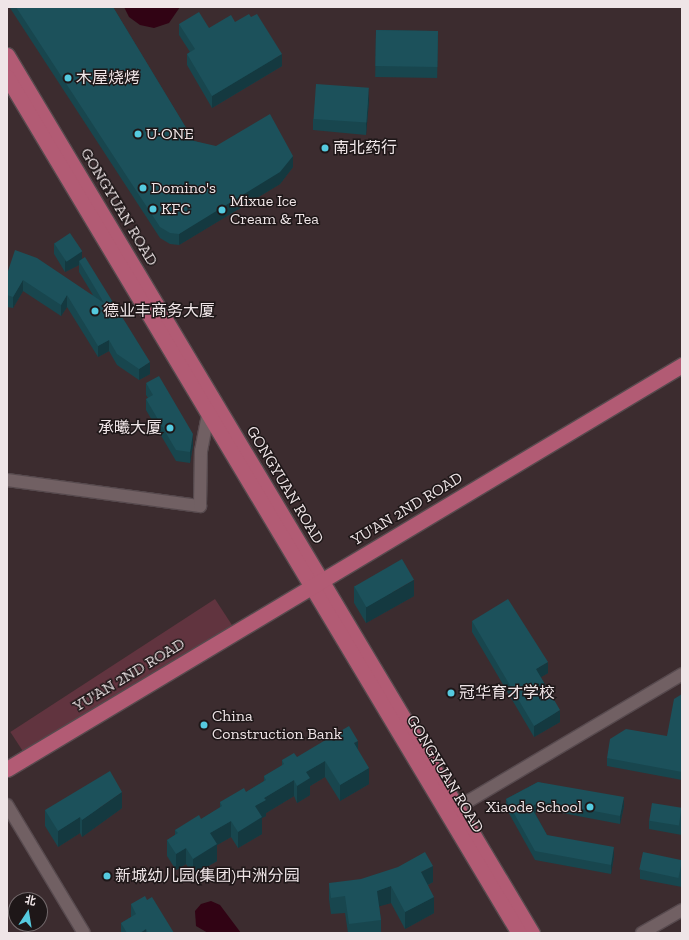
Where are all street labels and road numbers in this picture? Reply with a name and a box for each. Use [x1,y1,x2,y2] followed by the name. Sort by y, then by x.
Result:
[76,145,162,269] street label: GONGYUAN ROAD
[242,423,328,547] street label: GONGYUAN ROAD
[348,468,466,550] street label: YU'AN 2ND ROAD
[70,634,188,716] street label: YU'AN 2ND ROAD
[402,712,488,836] street label: GONGYUAN ROAD

